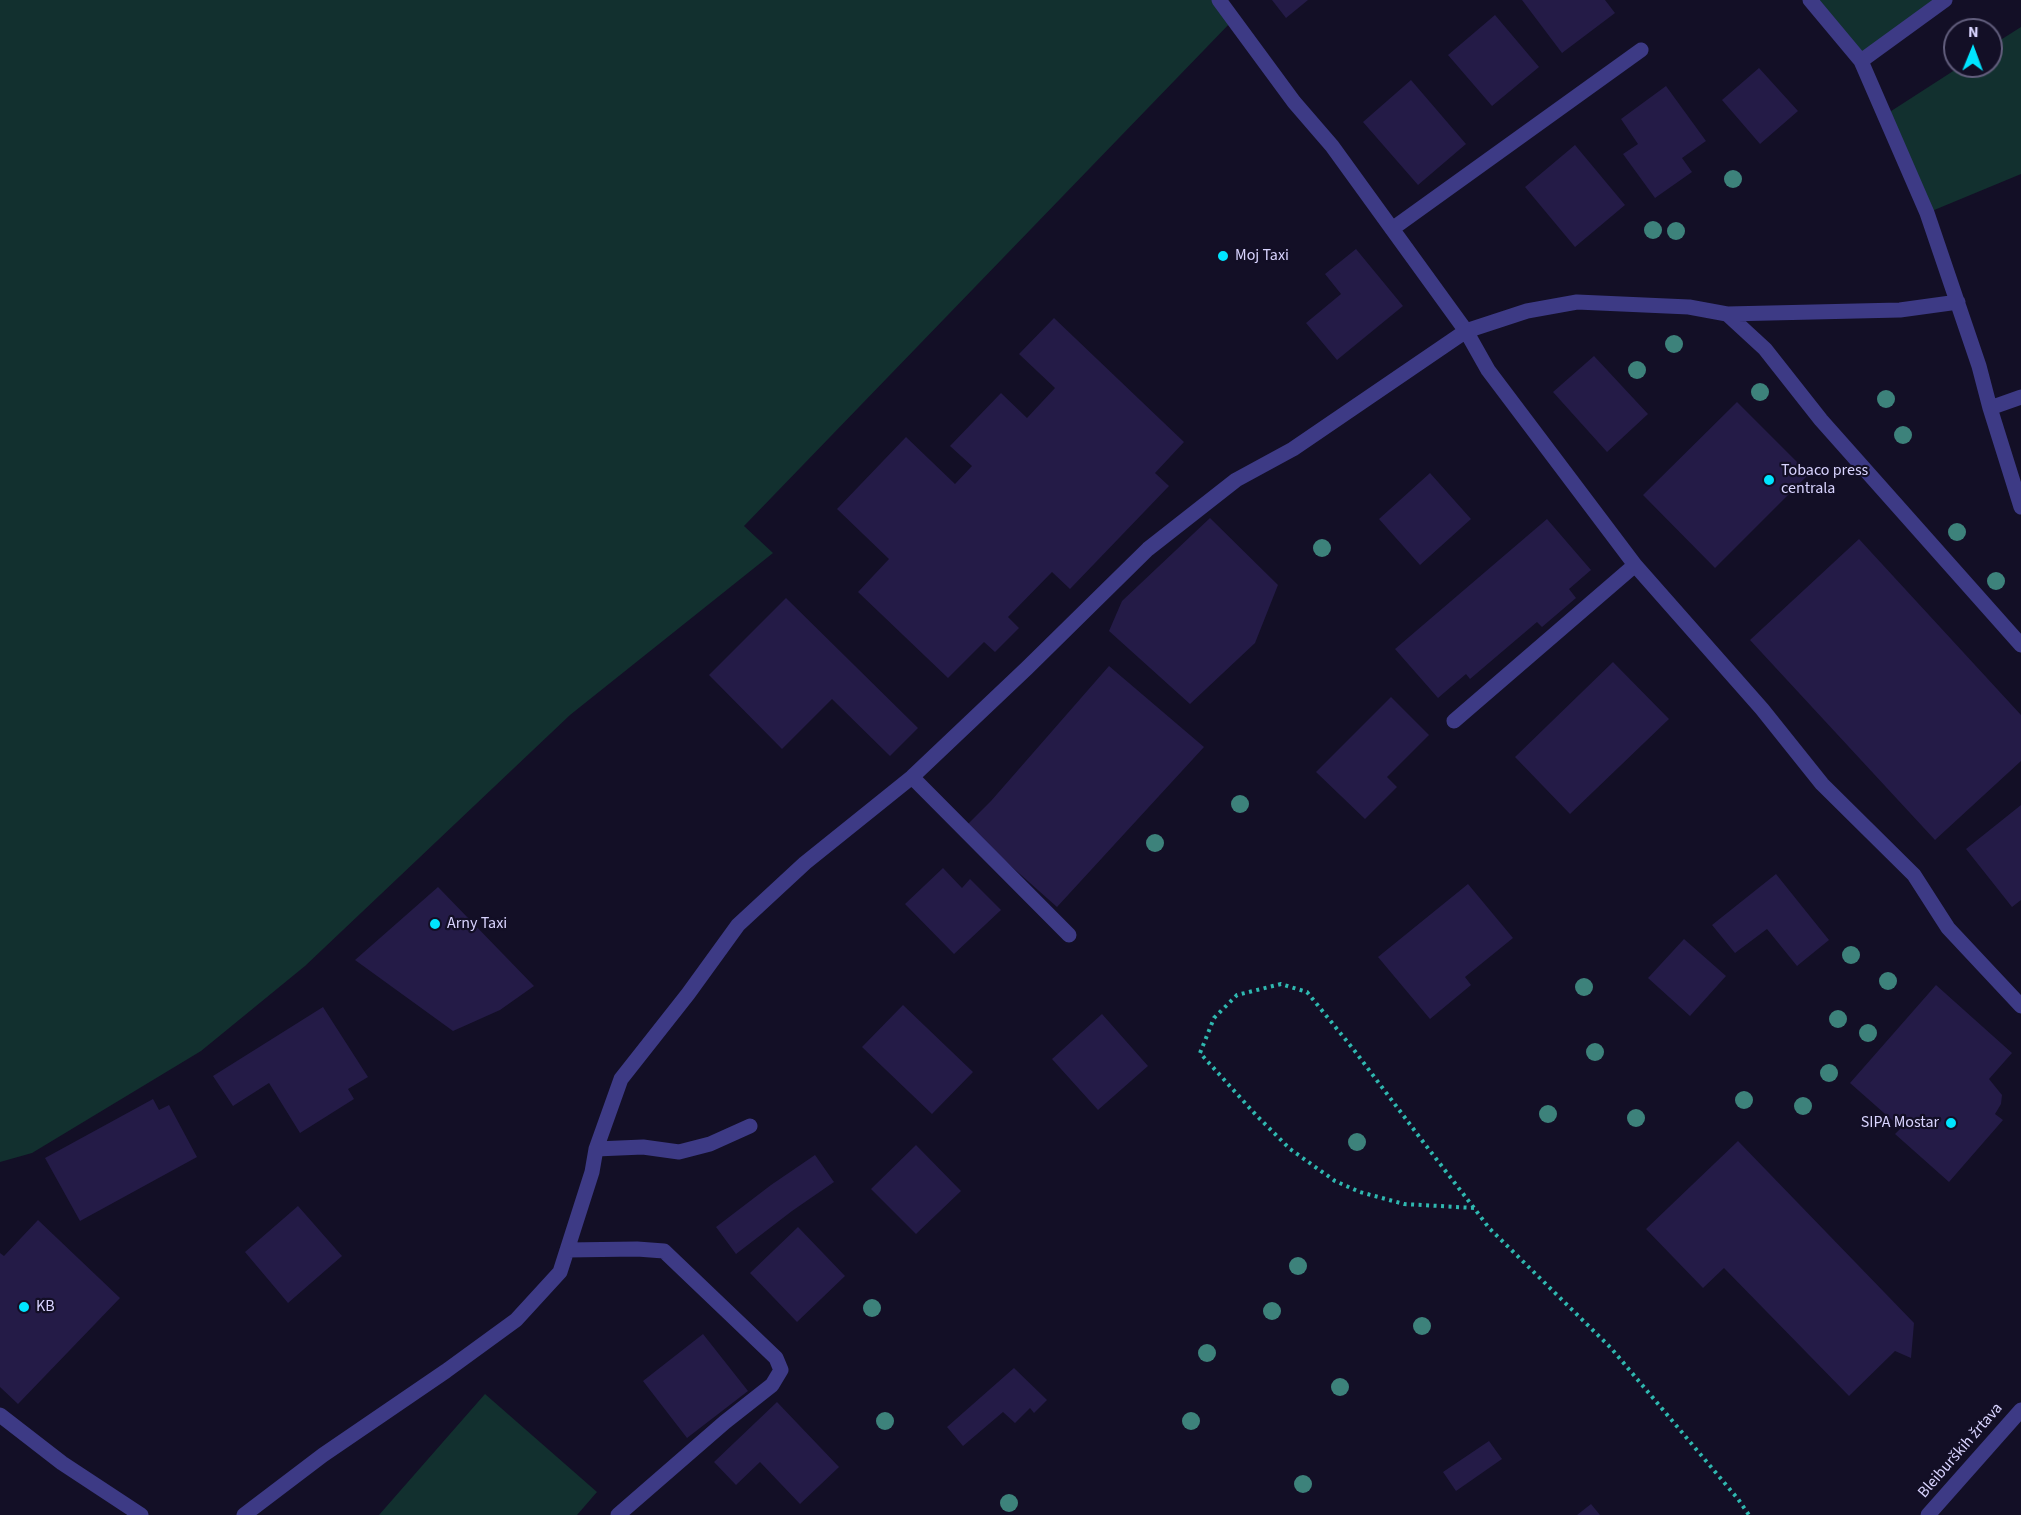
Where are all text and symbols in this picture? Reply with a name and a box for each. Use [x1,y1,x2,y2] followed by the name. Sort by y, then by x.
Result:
[1943,18,2003,78] north arrow
[1968,21,1979,43] text: N
[1235,246,1289,266] place label: Moj Taxi
[1216,249,1230,263] marker: Moj Taxi
[1781,461,1868,499] place label: Tobaco press centrala
[1762,473,1776,487] marker: Tobaco press centrala
[447,914,507,934] place label: Arny Taxi
[428,917,442,931] marker: Arny Taxi
[1861,1113,1939,1133] place label: SIPA Mostar
[1944,1116,1958,1130] marker: SIPA Mostar
[36,1297,55,1317] place label: KB
[17,1300,31,1314] marker: KB
[1915,1400,2007,1502] street label: Bleiburških žrtava

